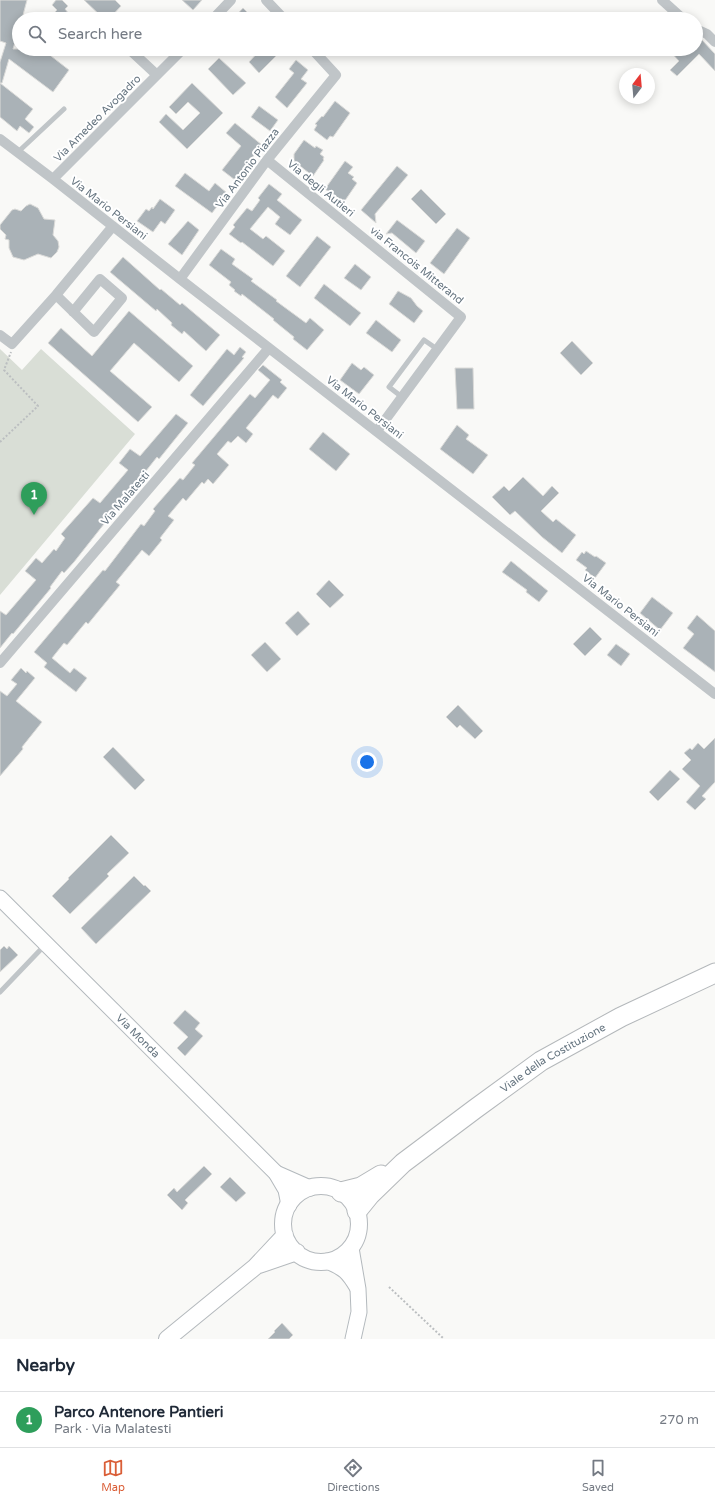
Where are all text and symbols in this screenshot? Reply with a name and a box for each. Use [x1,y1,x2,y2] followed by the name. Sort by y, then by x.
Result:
[12,12,703,56] search box
[26,23,48,45] icon: search
[58,25,142,43] text: Search here
[619,68,655,104] north arrow
[51,72,144,165] street label: Via Amedeo Avogadro
[213,126,282,211] street label: Via Antonio Piazza
[284,157,357,219] street label: Via degli Autieri
[68,174,150,242] street label: Via Mario Persiani
[367,224,466,307] street label: via Francois Mitterand
[324,373,406,441] street label: Via Mario Persiani
[98,469,152,528] street label: Via Malatesti
[21,482,47,515] pin: 1
[580,571,662,639] street label: Via Mario Persiani
[357,752,377,772] your location
[113,1011,162,1060] street label: Via Monda
[498,1021,608,1095] street label: Viale della Costituzione
[16,1355,75,1376] text: Nearby
[54,1403,223,1421] text: Parco Antenore Pantieri
[25,1412,33,1428] text: 1
[659,1412,699,1428] text: 270 m
[54,1421,172,1437] text: Park · Via Malatesti
[101,1457,125,1494] tab: Map
[327,1457,380,1494] tab: Directions
[582,1457,614,1494] tab: Saved

